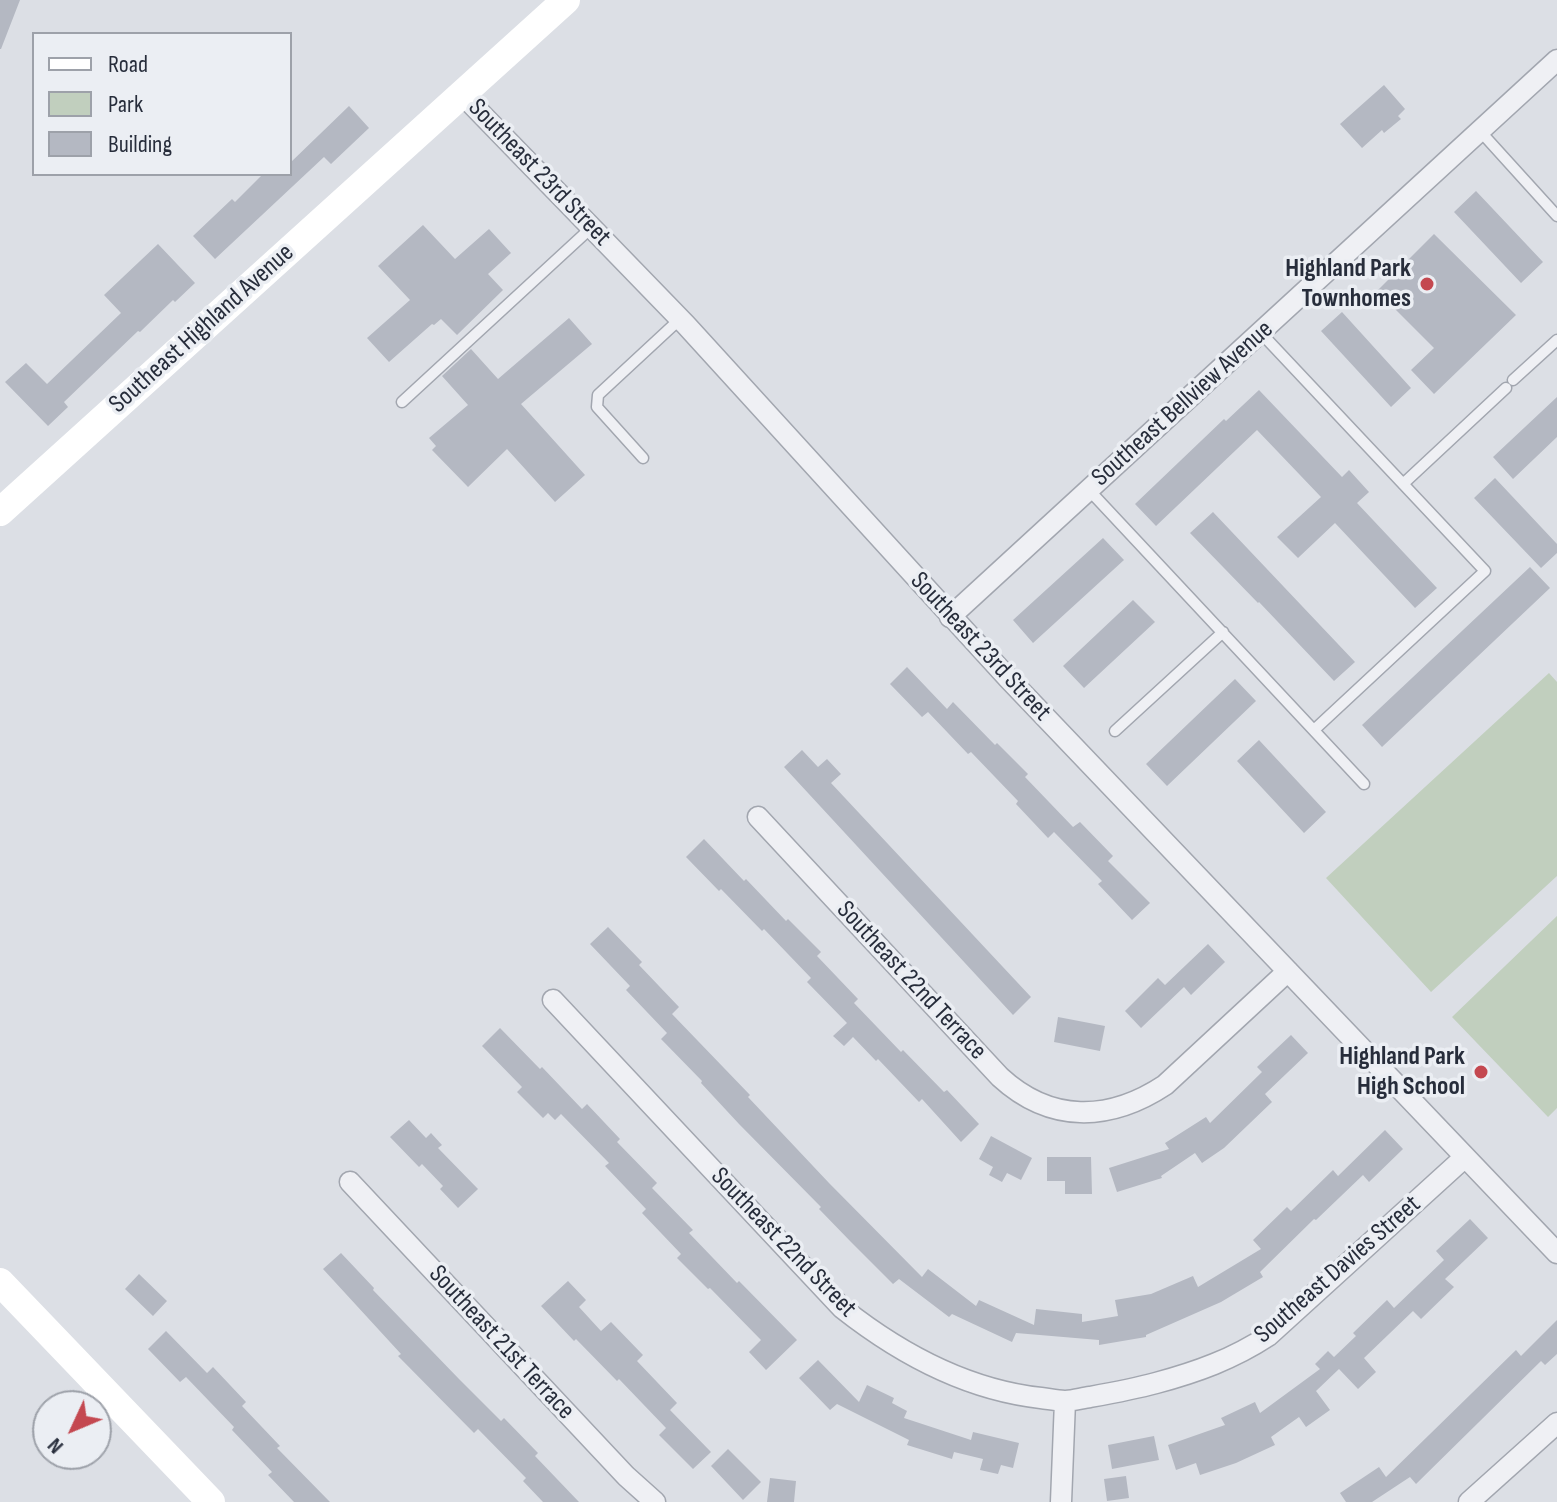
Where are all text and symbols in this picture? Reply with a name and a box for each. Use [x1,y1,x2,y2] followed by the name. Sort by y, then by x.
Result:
[32,32,292,176] legend
[108,50,148,79] text: Road
[108,90,143,119] text: Park
[461,93,617,253] street label: Southeast 23rd Street
[108,130,172,159] text: Building
[103,238,301,420] street label: Southeast Highland Avenue
[1285,253,1411,314] place label: Highland Park Townhomes
[1418,275,1436,293] marker: Highland Park Townhomes
[1086,314,1280,494] street label: Southeast Bellview Avenue
[903,566,1057,728] street label: Southeast 23rd Street
[829,895,993,1067] street label: Southeast 22nd Terrace
[1339,1041,1465,1102] place label: Highland Park High School
[1472,1063,1490,1081] marker: Highland Park High School
[704,1162,862,1324] street label: Southeast 22nd Street
[1249,1189,1427,1351] street label: Southeast Davies Street
[422,1259,580,1427] street label: Southeast 21st Terrace
[32,1390,112,1470] north arrow
[42,1432,70,1459] text: N

